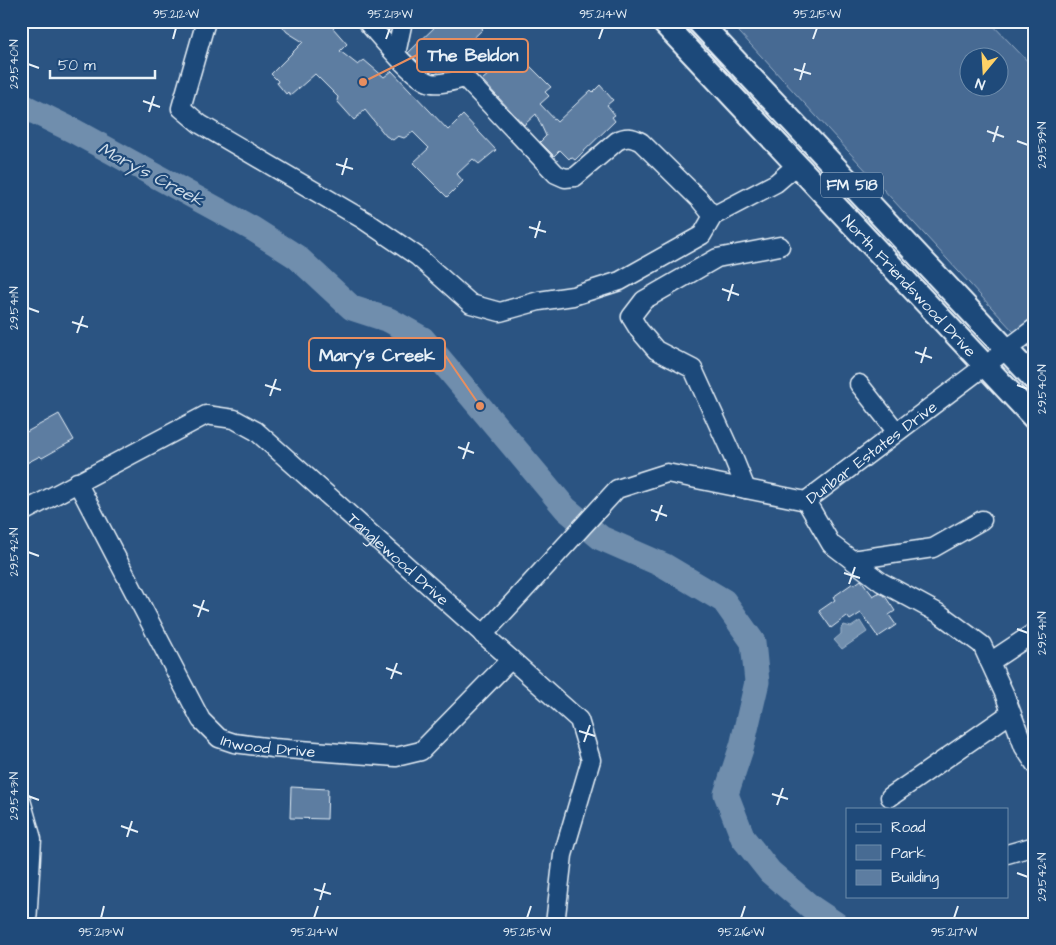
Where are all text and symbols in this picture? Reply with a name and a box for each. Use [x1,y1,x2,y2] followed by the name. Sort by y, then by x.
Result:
[153,6,200,23] text: 95.212°W
[367,6,413,23] text: 95.213°W
[579,6,627,23] text: 95.214°W
[793,6,842,23] text: 95.215°W
[6,39,23,89] text: 29.540°N
[417,39,528,72] callout: The Beldon
[427,43,518,68] text: The Beldon
[50,48,155,80] scale bar
[958,48,1008,98] north arrow
[58,55,96,76] text: 50 m
[973,72,988,94] text: N
[1034,121,1051,168] text: 29.539°N
[93,136,209,214] water label: Mary's Creek
[821,172,883,198] road number: FM 518
[837,210,981,362] street label: North Friendswood Drive
[6,286,23,330] text: 29.541°N
[309,338,445,371] callout: Mary's Creek
[319,343,436,369] text: Mary's Creek
[1034,364,1051,414] text: 29.540°N
[802,396,942,509] street label: Dunbar Estates Drive
[342,508,454,611] street label: Tanglewood Drive
[6,527,23,577] text: 29.542°N
[1034,611,1051,655] text: 29.541°N
[218,729,316,763] street label: Inwood Drive
[6,771,23,820] text: 29.543°N
[846,808,1008,898] legend
[891,817,926,838] text: Road
[891,843,926,864] text: Park
[1034,852,1051,902] text: 29.542°N
[891,867,939,889] text: Building
[78,924,124,941] text: 95.213°W
[290,924,338,941] text: 95.214°W
[503,924,552,941] text: 95.215°W
[718,924,765,941] text: 95.216°W
[931,924,978,941] text: 95.217°W

